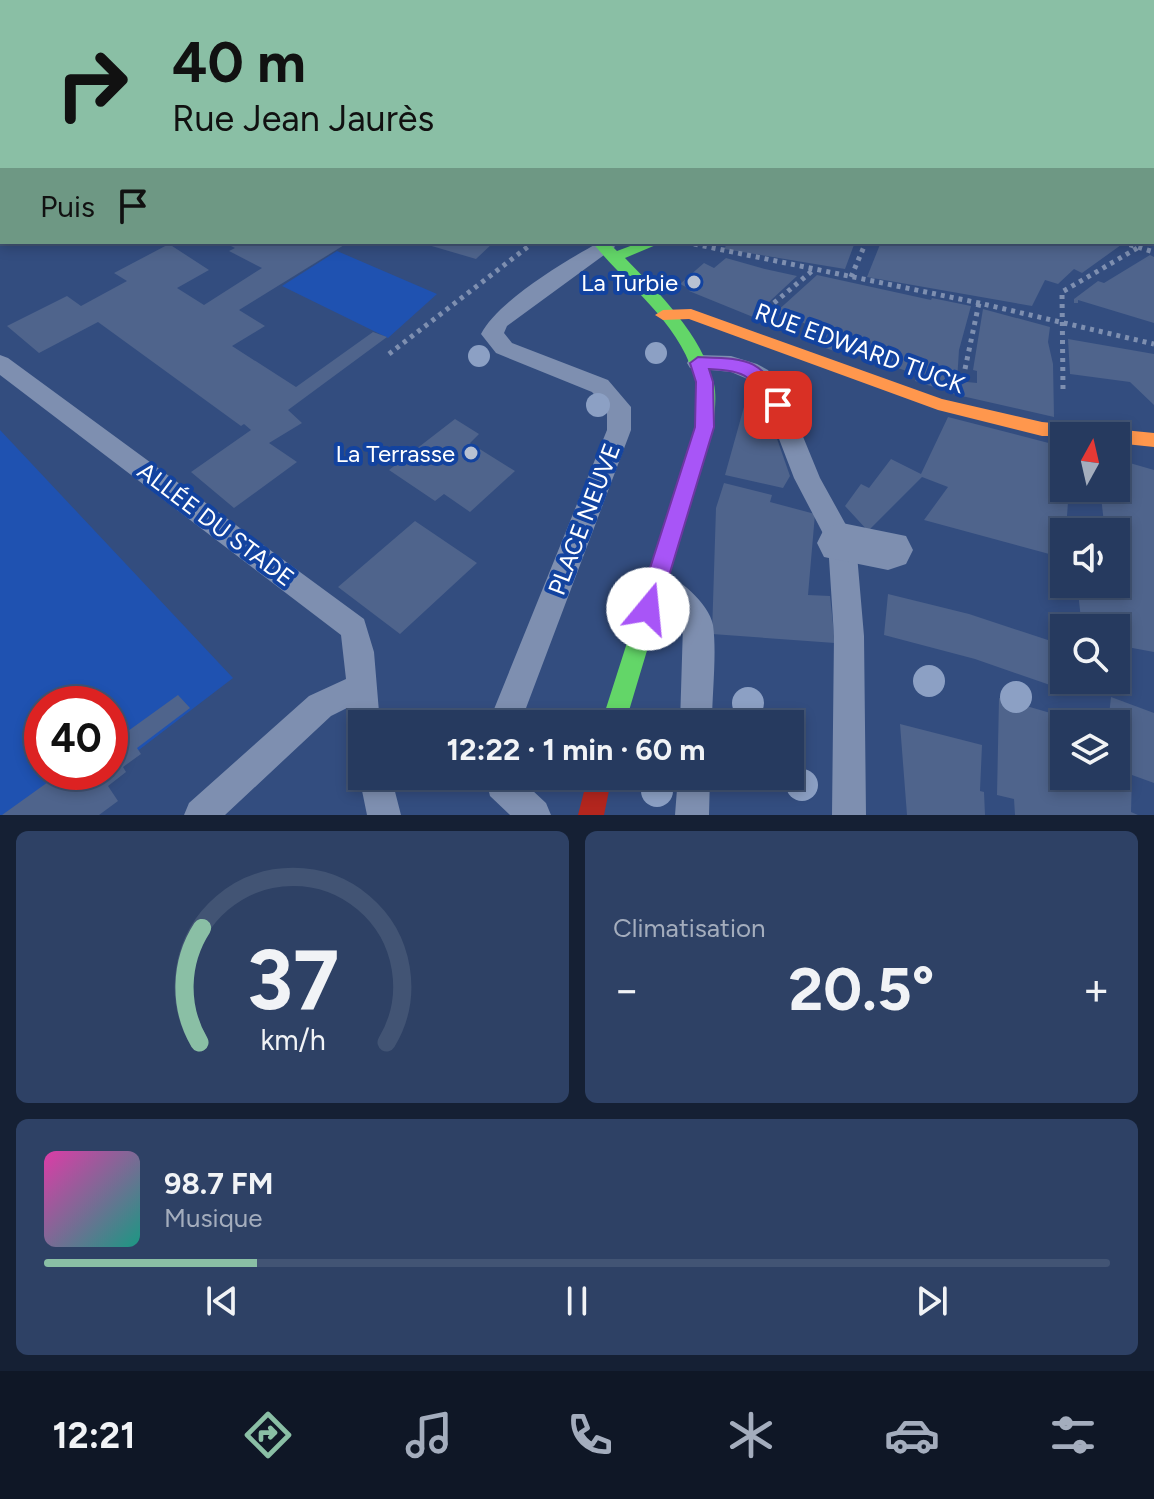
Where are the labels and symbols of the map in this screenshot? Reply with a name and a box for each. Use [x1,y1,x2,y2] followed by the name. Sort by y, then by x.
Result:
[581,268,678,297] place label: La Turbie
[685,273,703,291] marker: La Turbie
[751,297,969,399] street label: RUE EDWARD TUCK
[744,371,812,439] pin
[1050,422,1130,502] north arrow
[336,439,455,468] place label: La Terrasse
[542,439,626,599] street label: PLACE NEUVE
[462,444,480,462] marker: La Terrasse
[132,456,300,592] street label: ALLÉE DU STADE
[606,567,690,651] position arrow
[24,686,128,790] speed limit sign: 40

